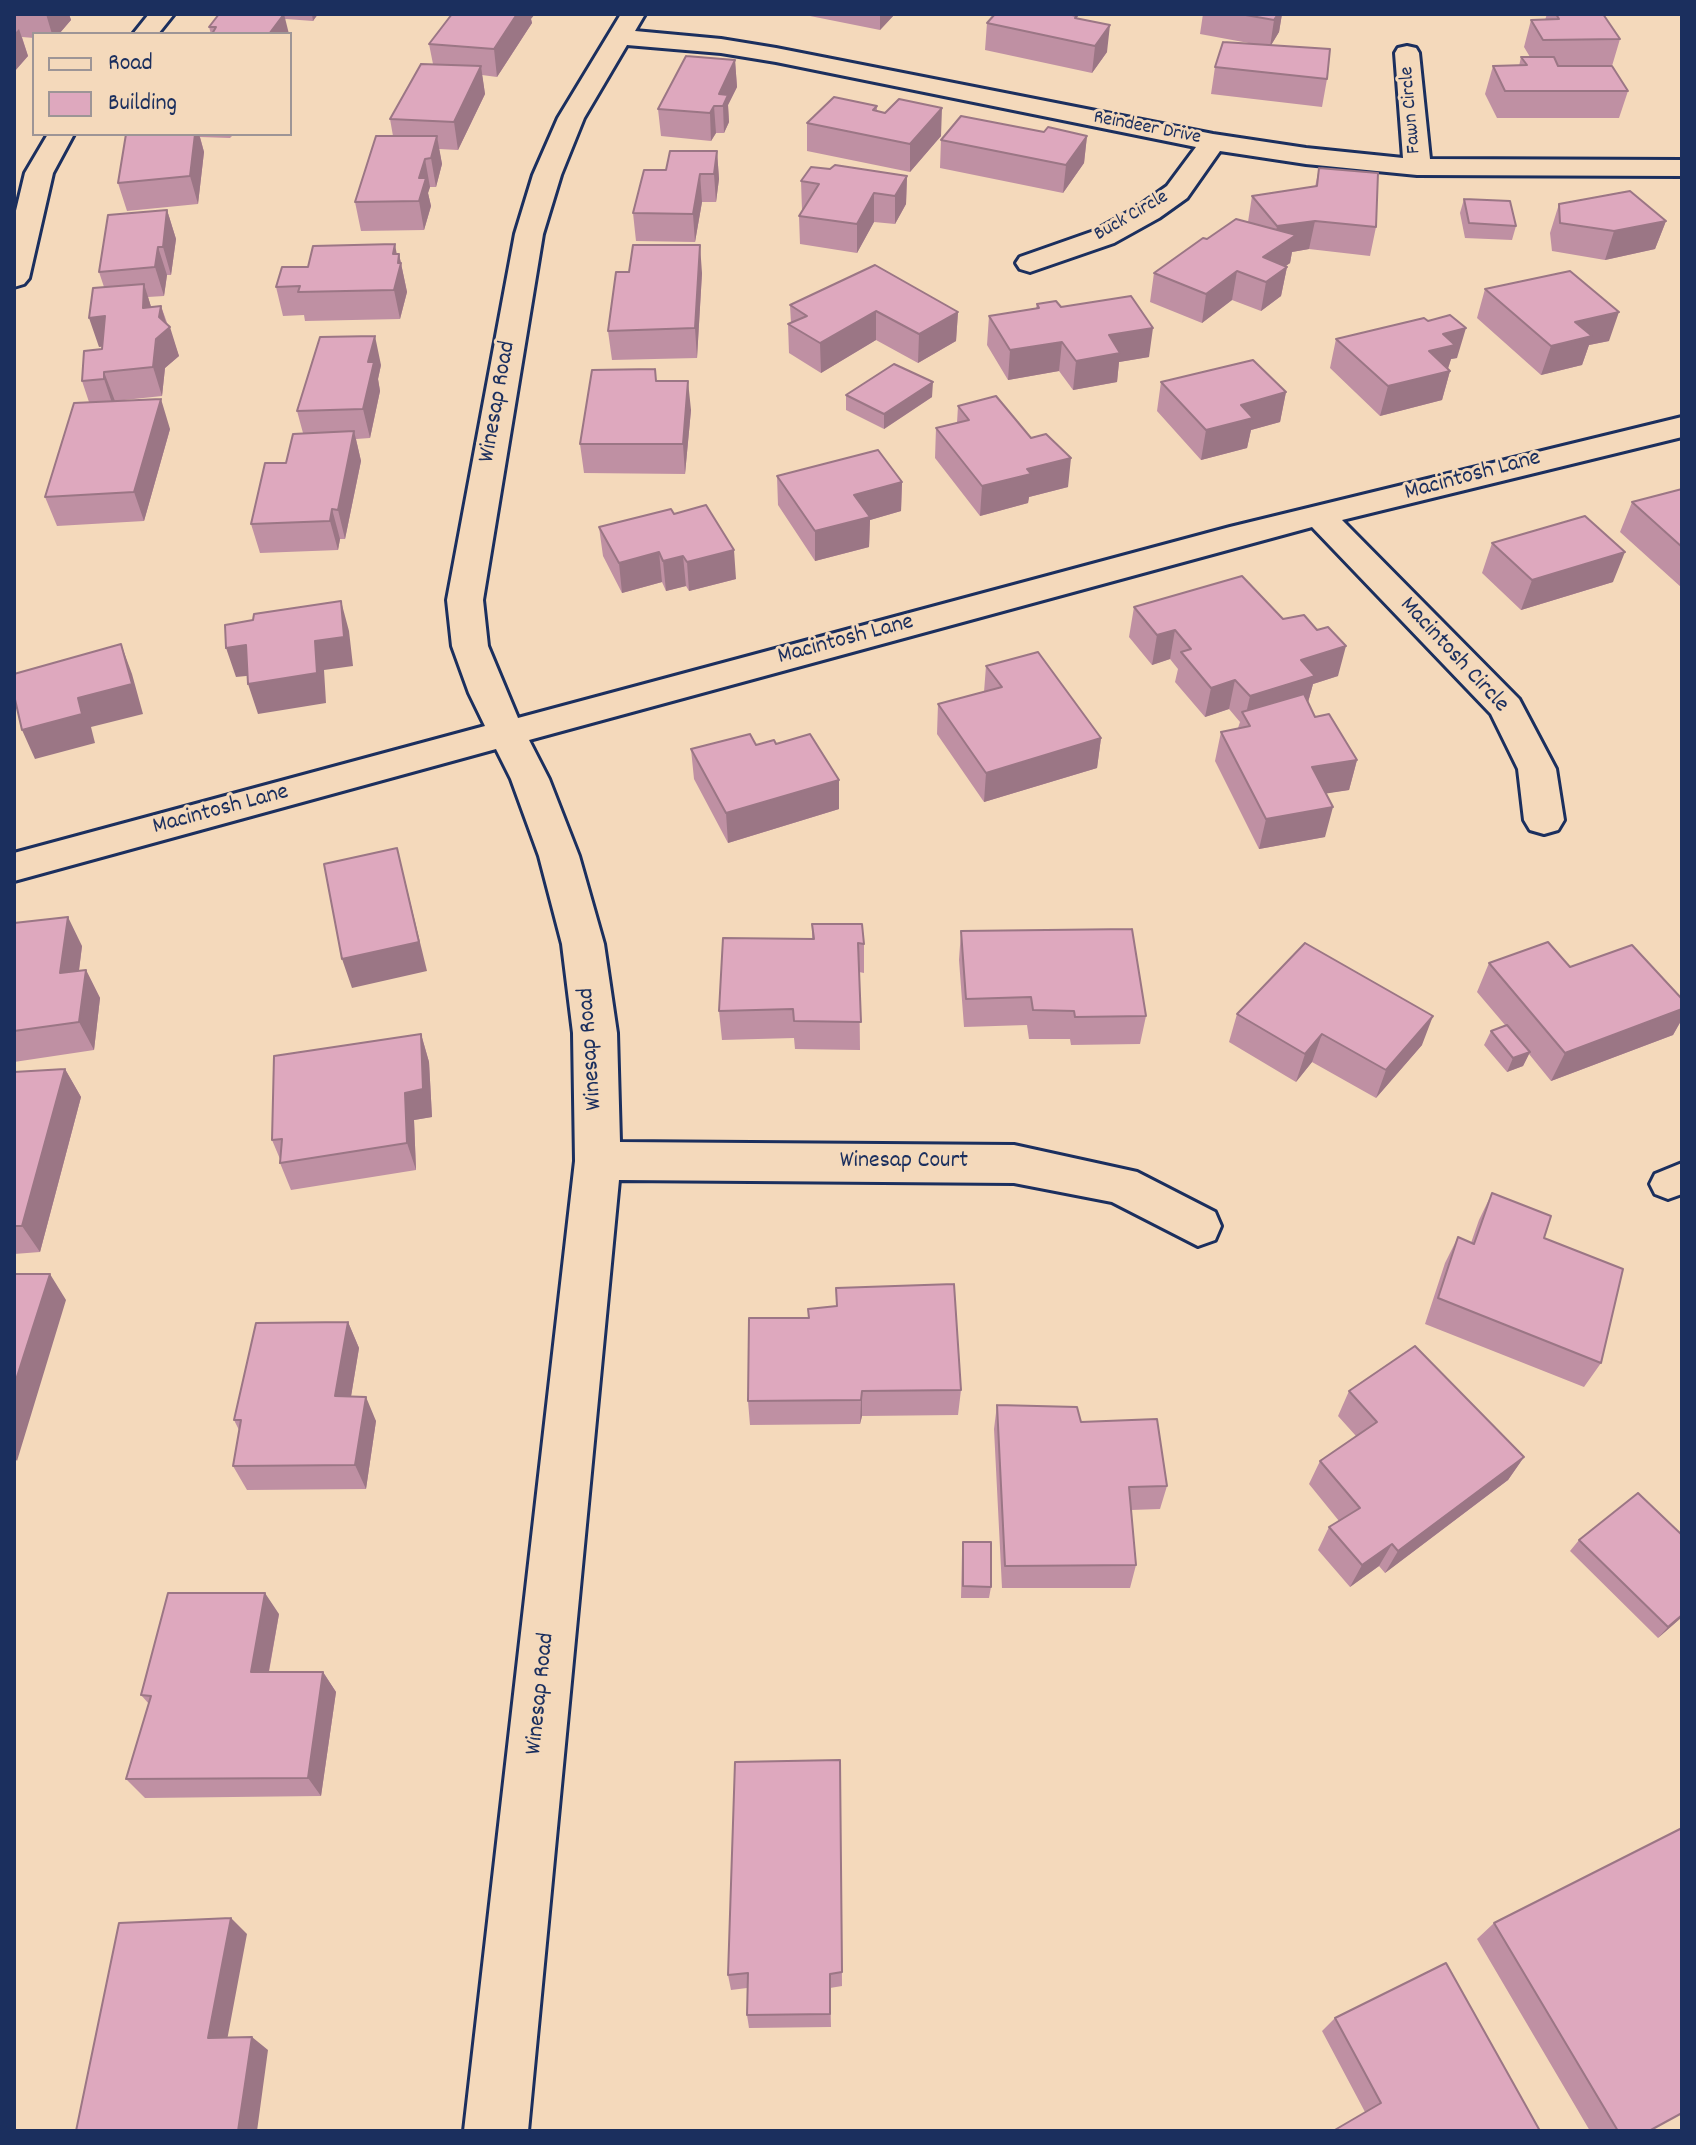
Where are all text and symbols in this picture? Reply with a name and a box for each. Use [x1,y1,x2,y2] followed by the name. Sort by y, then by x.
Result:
[32,32,292,136] legend
[108,47,153,81] text: Road
[1396,65,1428,155] street label: Fawn Circle
[108,87,177,121] text: Building
[1091,107,1203,151] street label: Reindeer Drive
[1091,186,1173,248] street label: Buck Circle
[474,339,524,465] street label: Winesap Road
[1402,445,1544,509] street label: Macintosh Lane
[1392,592,1514,720] street label: Macintosh Circle
[775,609,917,673] street label: Macintosh Lane
[150,779,292,843] street label: Macintosh Lane
[573,987,611,1111] street label: Winesap Road
[840,1149,968,1177] street label: Winesap Court
[521,1632,563,1756] street label: Winesap Road

